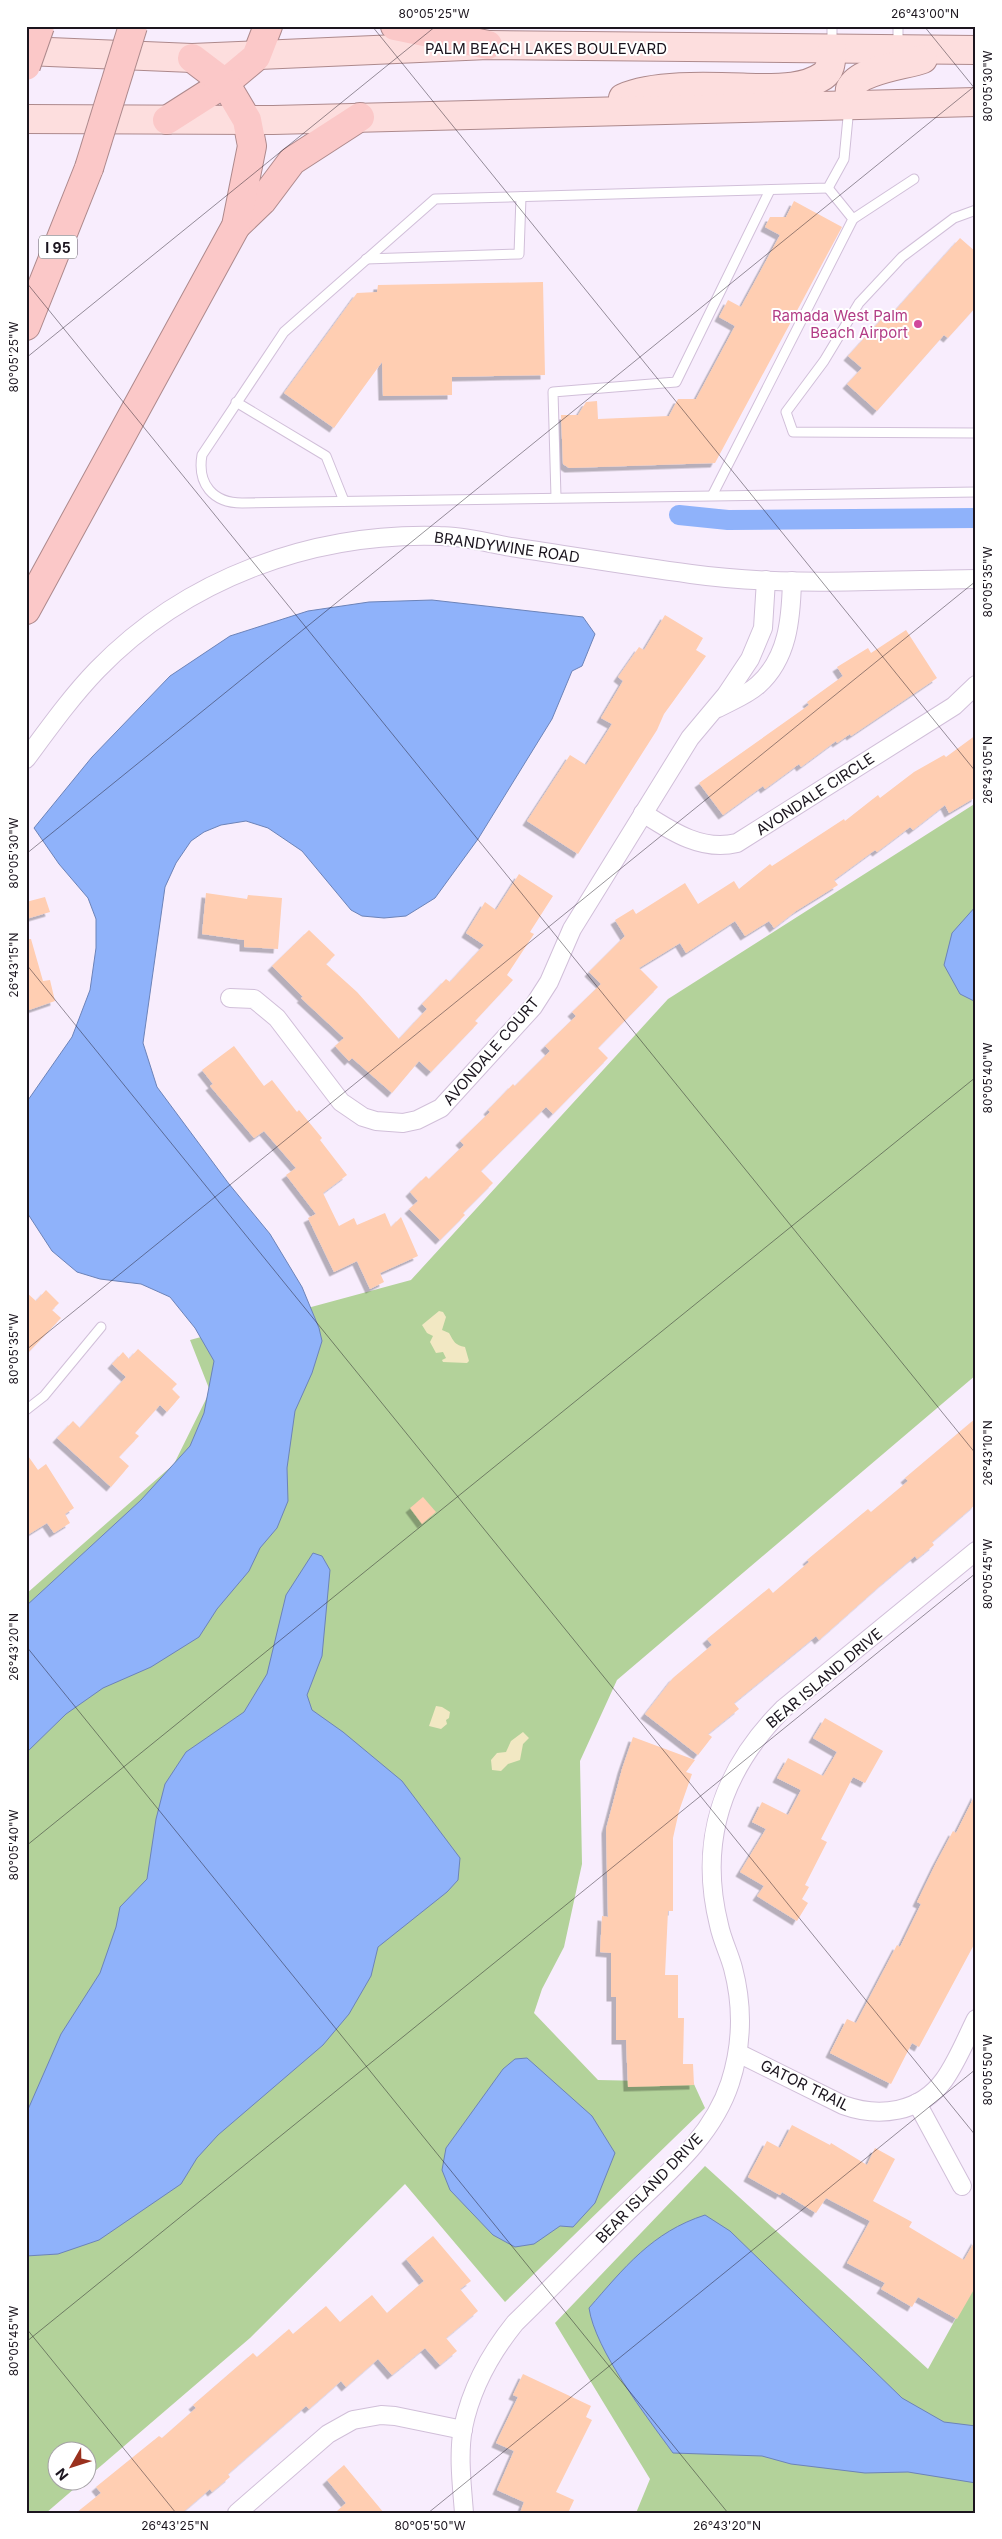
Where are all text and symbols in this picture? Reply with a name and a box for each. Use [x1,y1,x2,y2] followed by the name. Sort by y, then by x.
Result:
[399,6,470,21] text: 80°05'25"W
[891,6,959,21] text: 26°43'00"N
[425,39,667,58] street label: PALM BEACH LAKES BOULEVARD
[980,50,995,122] text: 80°05'30"W
[39,236,77,258] road number: I 95
[772,306,908,342] place label: Ramada West Palm Beach Airport
[912,318,924,330] marker: Ramada West Palm Beach Airport
[6,321,21,392] text: 80°05'25"W
[433,527,581,567] street label: BRANDYWINE ROAD
[980,546,995,618] text: 80°05'35"W
[980,736,995,804] text: 26°43'05"N
[752,749,878,839] street label: AVONDALE CIRCLE
[6,817,21,889] text: 80°05'30"W
[6,932,21,998] text: 26°43'15"N
[439,993,543,1109] street label: AVONDALE COURT
[980,1042,995,1113] text: 80°05'40"W
[6,1313,21,1385] text: 80°05'35"W
[980,1420,995,1486] text: 26°43'10"N
[980,1539,995,1609] text: 80°05'45"W
[6,1613,21,1681] text: 26°43'20"N
[762,1624,886,1732] street label: BEAR ISLAND DRIVE
[6,1809,21,1880] text: 80°05'40"W
[980,2034,995,2106] text: 80°05'50"W
[757,2055,853,2115] street label: GATOR TRAIL
[592,2129,706,2247] street label: BEAR ISLAND DRIVE
[6,2306,21,2376] text: 80°05'45"W
[48,2442,98,2492] north arrow
[52,2465,71,2484] text: N
[141,2518,209,2533] text: 26°43'25"N
[394,2518,466,2533] text: 80°05'50"W
[693,2518,761,2533] text: 26°43'20"N

